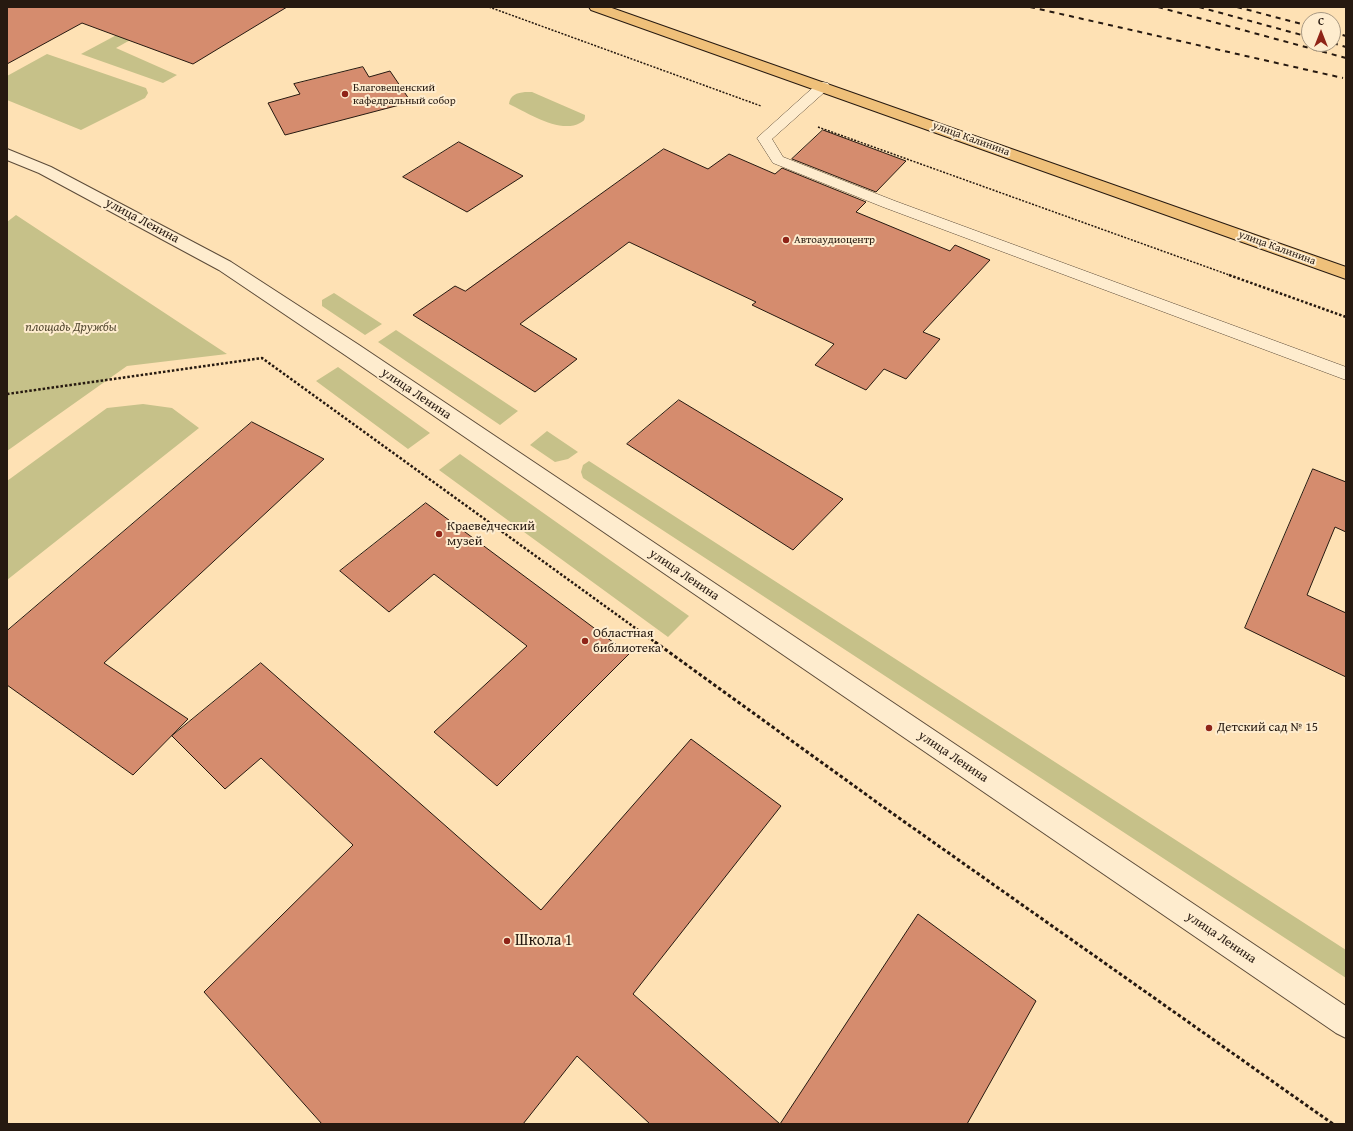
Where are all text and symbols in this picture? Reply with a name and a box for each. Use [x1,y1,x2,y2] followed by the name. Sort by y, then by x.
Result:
[1301,12,1341,52] north arrow
[1318,13,1324,29] text: С
[353,81,456,107] place label: Благовещенский кафедральный собор
[340,89,350,99] marker: Благовещенский кафедральный собор
[931,119,1011,159] street label: улица Калинина
[102,195,182,247] street label: улица Ленина
[1237,228,1317,268] street label: улица Калинина
[794,233,875,247] place label: Автоаудиоцентр
[781,235,791,245] marker: Автоаудиоцентр
[25,320,117,336] park label: площадь Дружбы
[378,365,454,423] street label: улица Ленина
[447,519,535,550] place label: Краеведческий музей
[434,529,444,539] marker: Краеведческий музей
[646,546,722,604] street label: улица Ленина
[593,626,661,657] place label: Областная библиотека
[580,636,590,646] marker: Областная библиотека
[1217,720,1318,736] place label: Детский сад № 15
[1204,723,1214,733] marker: Детский сад № 15
[915,728,991,786] street label: улица Ленина
[1183,909,1259,967] street label: улица Ленина
[515,931,573,951] place label: Школа 1
[502,936,512,946] marker: Школа 1

